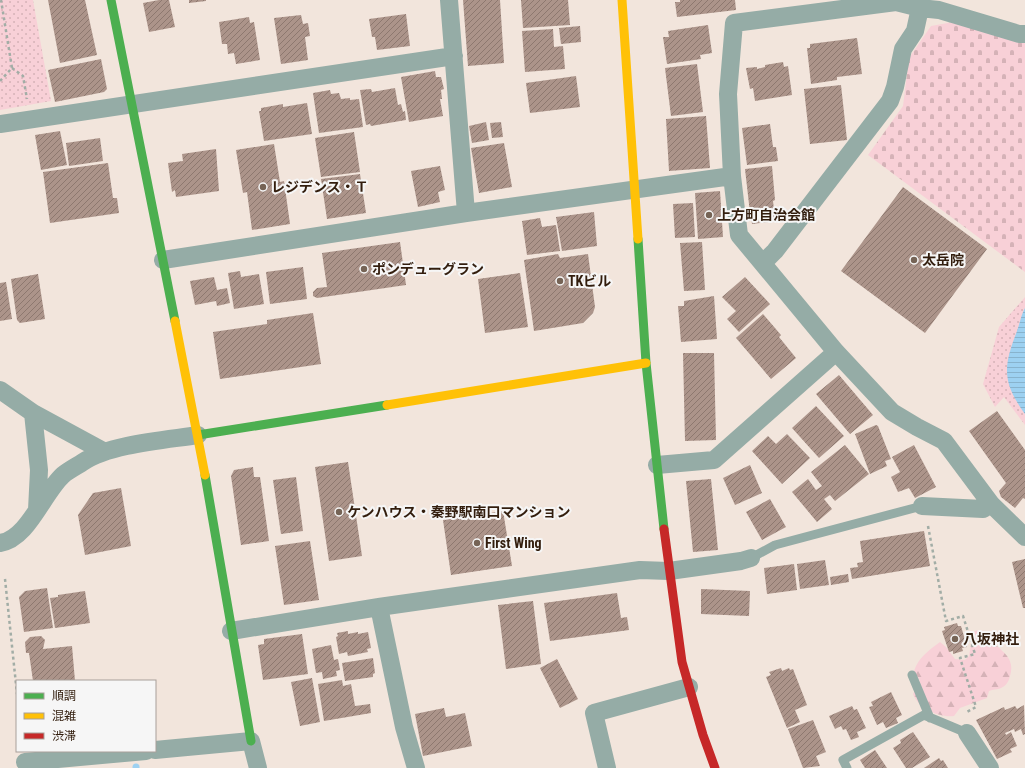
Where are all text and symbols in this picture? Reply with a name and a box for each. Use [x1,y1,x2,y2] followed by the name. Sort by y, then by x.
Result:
[271,179,369,195] place label: レジデンス・Ｔ
[258,182,268,192] marker: レジデンス・Ｔ
[717,207,815,223] place label: 上方町自治会館
[704,210,714,220] marker: 上方町自治会館
[922,252,964,268] place label: 太岳院
[909,255,919,265] marker: 太岳院
[372,261,484,277] place label: ポンデューグラン
[359,264,369,274] marker: ポンデューグラン
[568,273,611,289] place label: TKビル
[555,276,565,286] marker: TKビル
[347,504,571,520] place label: ケンハウス・秦野駅南口マンション
[334,507,344,517] marker: ケンハウス・秦野駅南口マンション
[485,535,542,551] place label: First Wing
[472,538,482,548] marker: First Wing
[963,631,1019,647] place label: 八坂神社
[950,634,960,644] marker: 八坂神社
[16,680,156,752] legend
[52,689,76,703] text: 順調
[52,709,76,723] text: 混雑
[52,729,76,743] text: 渋滞

